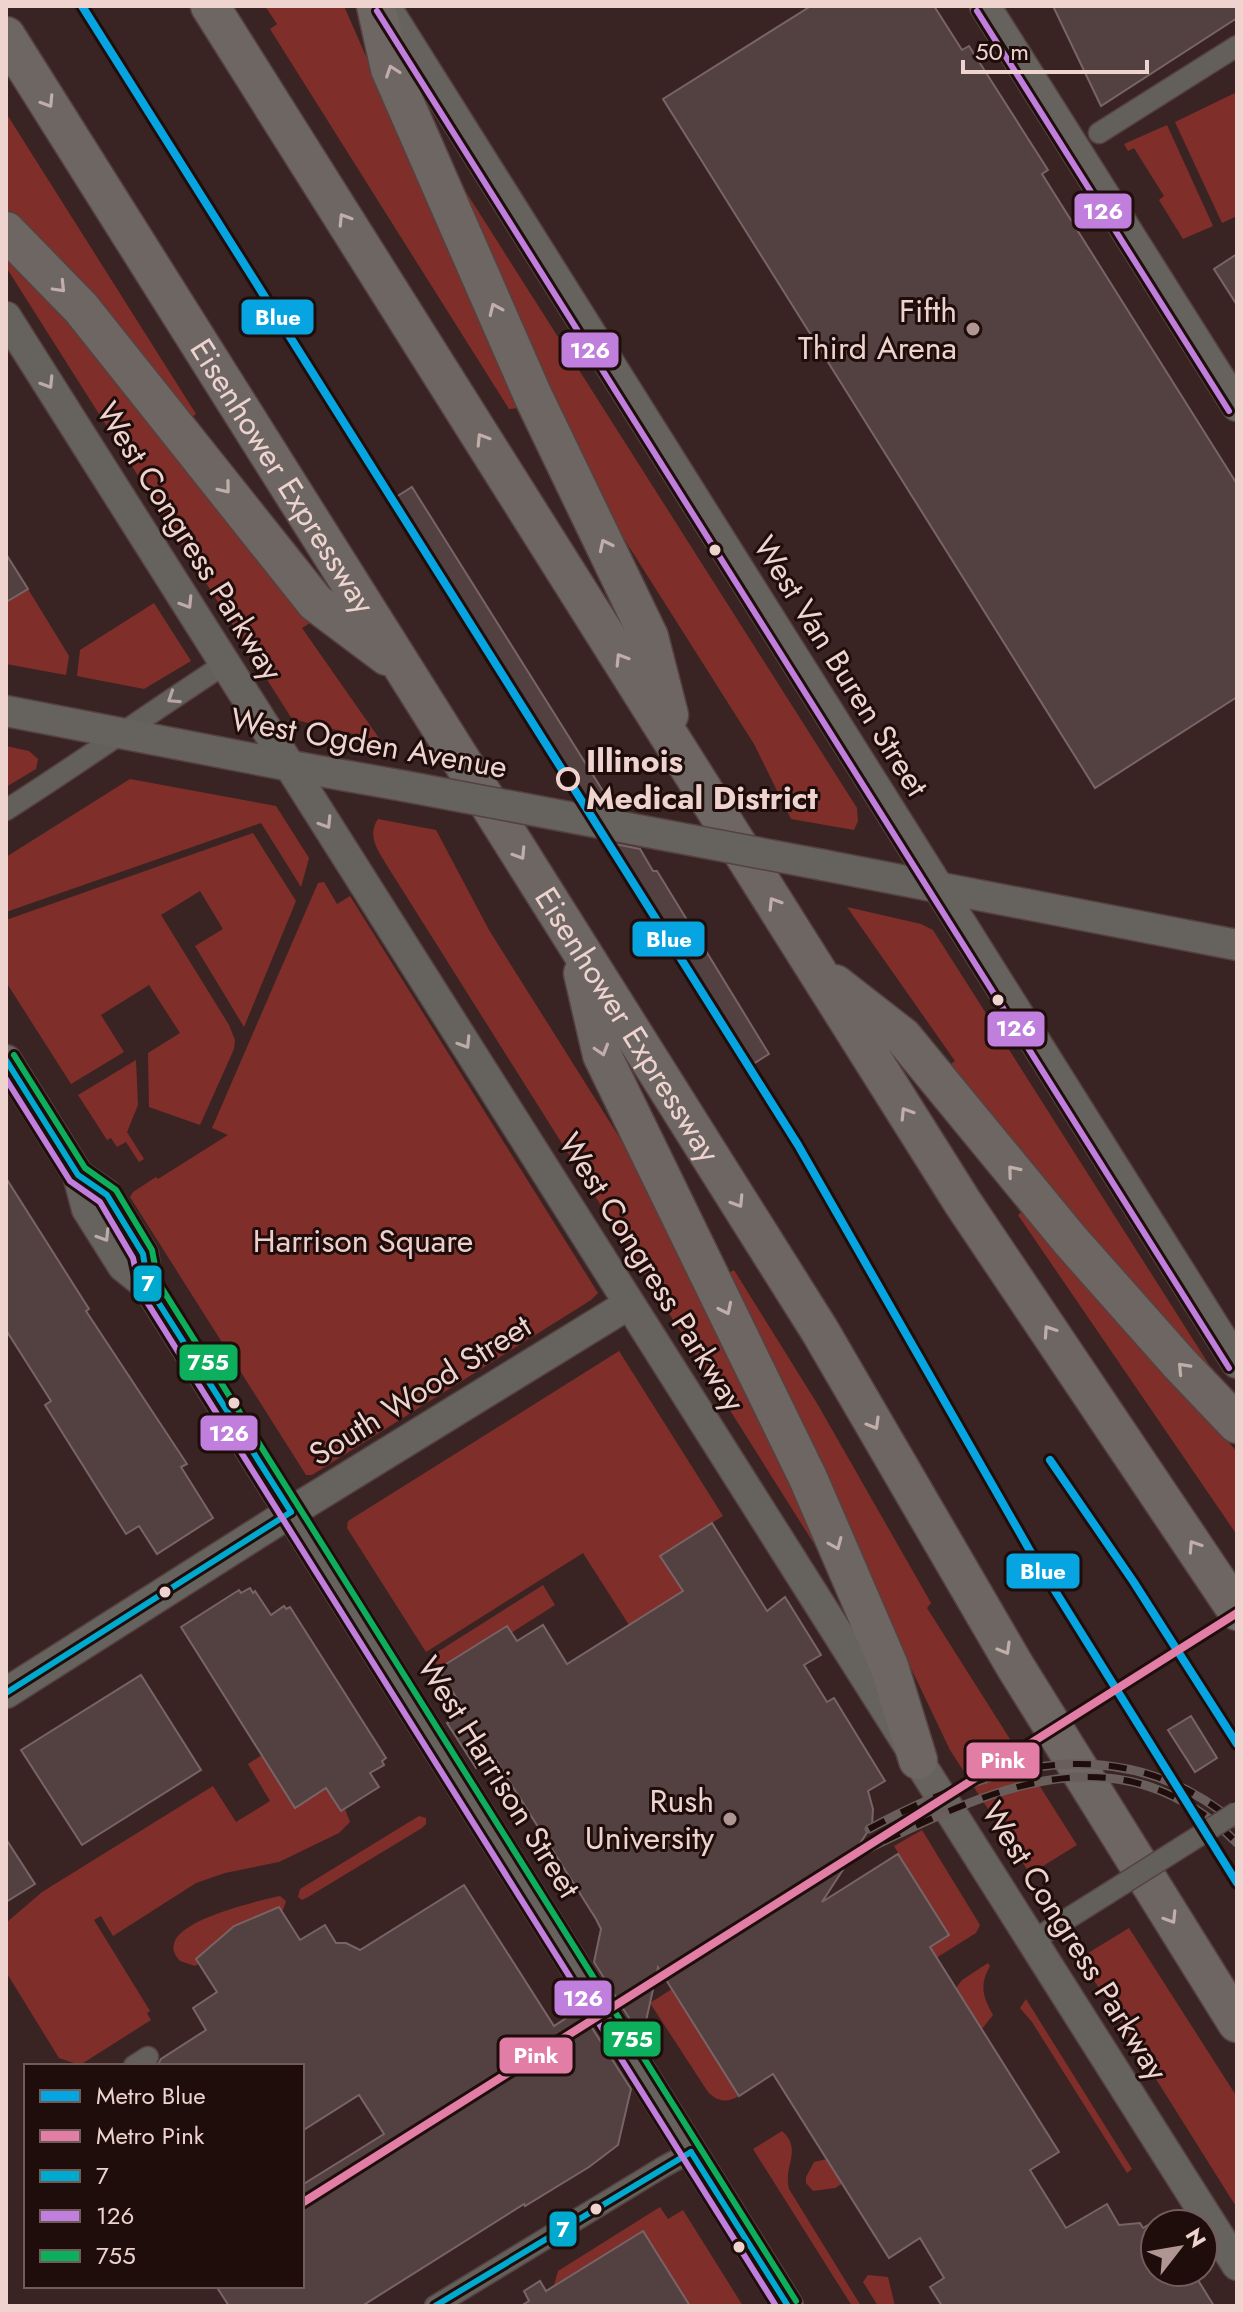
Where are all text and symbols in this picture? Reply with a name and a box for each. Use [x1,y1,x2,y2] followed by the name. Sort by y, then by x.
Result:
[963,24,1147,74] scale bar
[975,34,1029,69] text: 50 m
[385,64,401,78] one-way arrow
[38,93,53,108] one-way arrow
[1073,192,1133,230] line badge: 126
[1083,195,1123,227] text: 126
[338,213,354,228] one-way arrow
[51,278,65,292] one-way arrow
[798,288,957,371] place label: Fifth Third Arena
[240,298,315,336] line badge: Blue
[255,301,301,333] text: Blue
[488,303,504,317] one-way arrow
[964,320,982,338] marker: Fifth Third Arena
[179,330,387,624] street label: Eisenhower Expressway
[560,331,620,369] line badge: 126
[570,334,610,366] text: 126
[38,375,53,389] one-way arrow
[85,393,295,690] street label: West Congress Parkway
[477,433,492,448] one-way arrow
[215,479,230,493] one-way arrow
[742,527,940,806] street label: West Van Buren Street
[599,538,615,553] one-way arrow
[707,542,723,558] unlabelled marker
[177,594,192,609] one-way arrow
[615,654,630,668] one-way arrow
[167,688,182,703] one-way arrow
[227,696,511,790] street label: West Ogden Avenue
[586,738,819,821] place label: Illinois Medical District
[557,768,579,790] marker: Illinois Medical District
[316,814,331,829] one-way arrow
[510,845,526,860] one-way arrow
[524,878,732,1172] street label: Eisenhower Expressway
[768,897,784,912] one-way arrow
[631,920,706,958] line badge: Blue
[646,923,692,955] text: Blue
[990,992,1006,1008] unlabelled marker
[986,1010,1046,1048] line badge: 126
[996,1012,1036,1044] text: 126
[455,1034,470,1048] one-way arrow
[593,1042,609,1056] one-way arrow
[901,1107,916,1122] one-way arrow
[547,1124,757,1421] street label: West Congress Parkway
[1008,1165,1023,1180] one-way arrow
[729,1193,744,1208] one-way arrow
[253,1218,473,1264] park label: Harrison Square
[95,1227,110,1242] one-way arrow
[132,1264,163,1303] line badge: 7
[141,1267,155,1299] text: 7
[716,1301,732,1316] one-way arrow
[300,1303,540,1477] street label: South Wood Street
[1044,1325,1059,1339] one-way arrow
[178,1343,239,1382] line badge: 755
[187,1346,229,1378] text: 755
[1179,1362,1193,1377] one-way arrow
[226,1395,242,1411] unlabelled marker
[199,1414,259,1452] line badge: 126
[864,1415,880,1430] one-way arrow
[209,1417,249,1449] text: 126
[827,1536,843,1551] one-way arrow
[1189,1541,1204,1555] one-way arrow
[1005,1552,1081,1590] line badge: Blue
[1020,1555,1066,1587] text: Blue
[157,1584,173,1600] unlabelled marker
[995,1640,1011,1655] one-way arrow
[406,1647,592,1907] street label: West Harrison Street
[965,1741,1041,1780] line badge: Pink
[980,1744,1026,1776] text: Pink
[585,1778,715,1861] place label: Rush University
[970,1793,1180,2090] street label: West Congress Parkway
[721,1810,739,1828] marker: Rush University
[1161,1909,1176,1923] one-way arrow
[553,1979,613,2017] line badge: 126
[563,1982,603,2014] text: 126
[602,2020,662,2058] line badge: 755
[611,2023,653,2055] text: 755
[498,2036,574,2075] line badge: Pink
[513,2039,559,2071] text: Pink
[24,2064,304,2288] legend
[96,2078,206,2113] text: Metro Blue
[96,2118,205,2153] text: Metro Pink
[96,2158,109,2193] text: 7
[96,2198,134,2233] text: 126
[588,2201,604,2217] unlabelled marker
[1139,2208,1219,2288] north arrow
[548,2210,578,2248] line badge: 7
[556,2213,570,2245] text: 7
[1178,2222,1214,2253] text: N
[96,2238,136,2273] text: 755
[731,2239,747,2255] unlabelled marker

